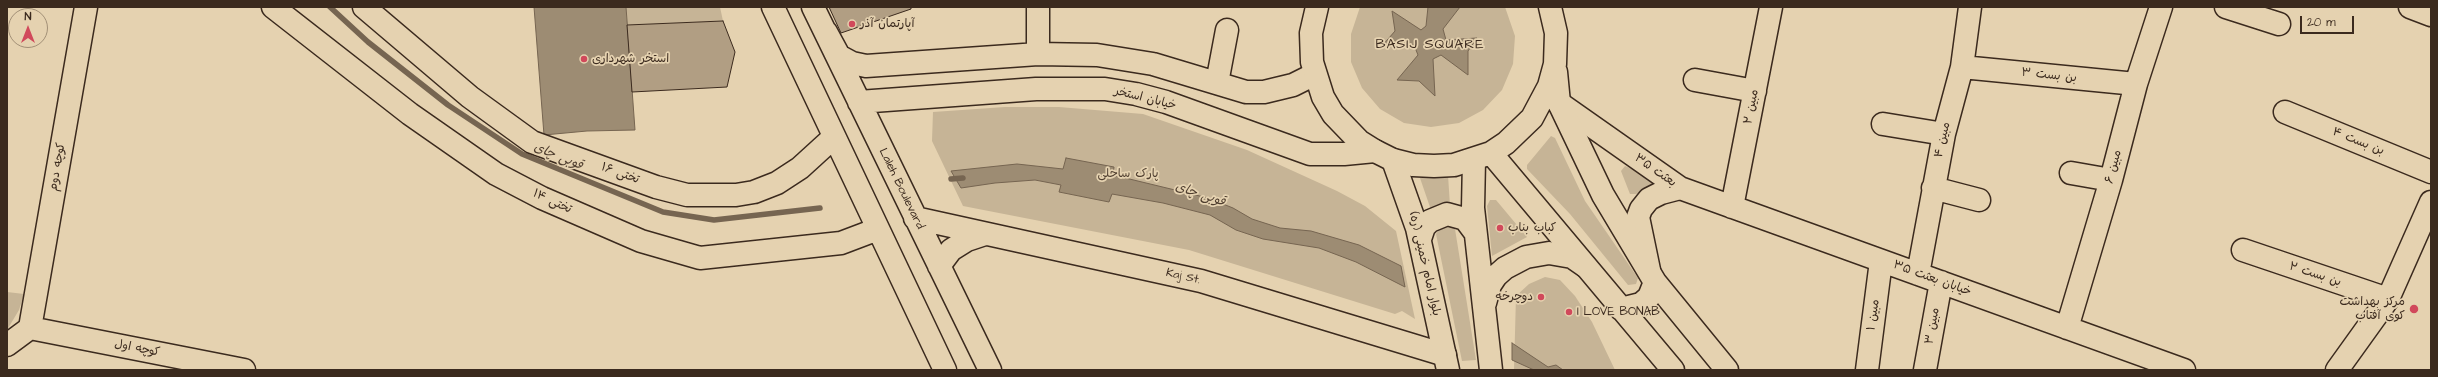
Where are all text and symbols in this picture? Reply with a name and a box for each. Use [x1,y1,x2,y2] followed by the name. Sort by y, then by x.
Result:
[8,8,48,48] north arrow
[2302,8,2356,34] scale bar
[25,9,31,24] text: N
[2307,14,2336,31] text: 20 m
[860,17,914,31] place label: آپارتمان آذر
[847,19,857,29] marker: آپارتمان آذر
[1375,37,1485,53] district label: BASIJ SQUARE
[592,52,669,66] place label: استخر شهرداری
[579,54,589,64] marker: استخر شهرداری
[2021,66,2077,86] street label: بن بست ۳
[1113,84,1177,114] street label: خیابان استخر
[1742,88,1762,126] street label: مبین ۲
[1932,121,1954,159] street label: مبین ۴
[2330,125,2386,159] street label: بن بست ۴
[531,140,585,174] water label: قوبی چای
[47,142,69,192] street label: کوچه دوم
[875,146,927,232] street label: Laleh Boulevard
[2103,149,2125,185] street label: مبین ۶
[1631,151,1679,191] street label: بعثت ۳۵
[599,160,641,188] street label: تختی ۱۶
[1097,167,1159,181] park label: پارک ساحلی
[1173,180,1227,210] water label: قوبی چای
[530,187,574,217] street label: تختی ۱۴
[1405,211,1443,317] street label: بلوار امام خمینی (ره)
[1508,221,1556,235] place label: کباب بناب
[1495,223,1505,233] marker: کباب بناب
[1891,258,1973,300] street label: خیابان بعثت ۳۵
[2287,260,2343,290] street label: بن بست ۲
[1165,266,1201,288] street label: Kaj St.
[1496,290,1533,304] place label: دوچرخه
[1536,292,1546,302] marker: دوچرخه
[2340,295,2405,323] place label: مرکز بهداشت کوی آفتاب
[1865,298,1883,332] street label: مبین ۱
[2408,303,2420,315] marker: مرکز بهداشت کوی آفتاب
[1577,305,1660,319] place label: I LOVE BONAB
[1564,307,1574,317] marker: I LOVE BONAB
[1923,307,1943,345] street label: مبین ۳
[113,338,161,360] street label: کوچه اول

